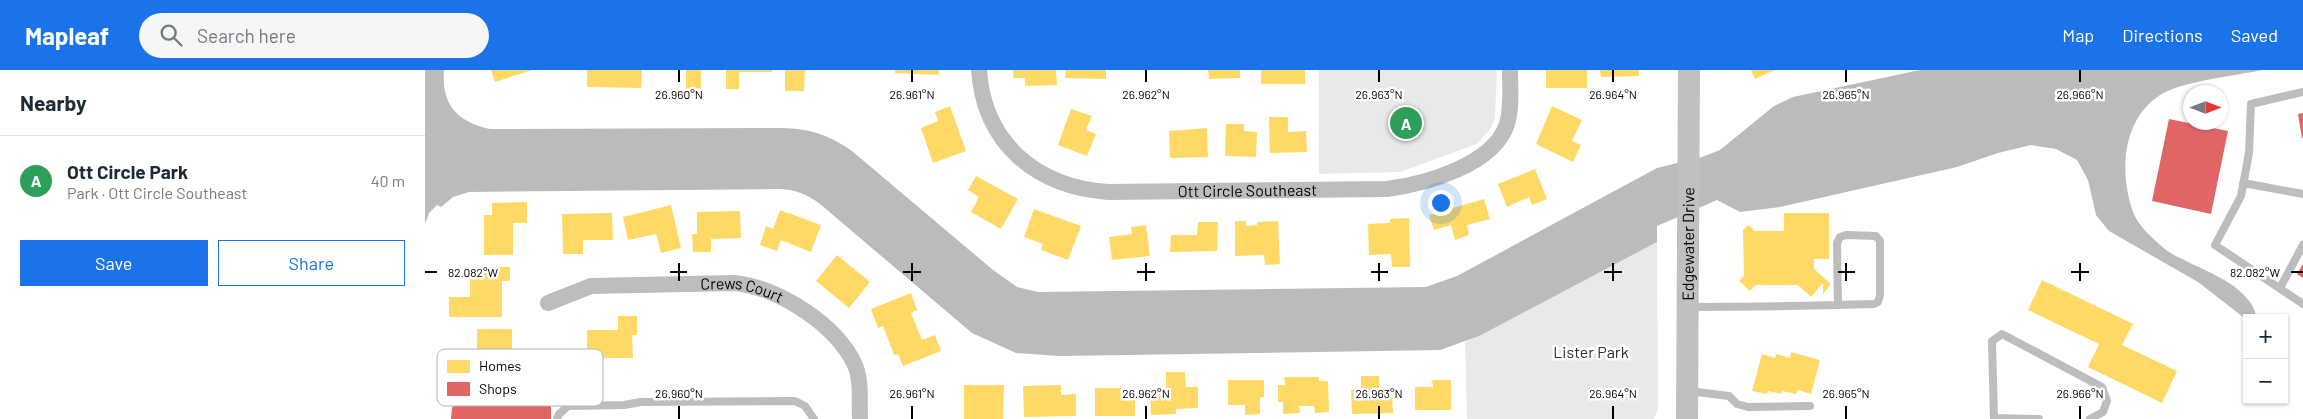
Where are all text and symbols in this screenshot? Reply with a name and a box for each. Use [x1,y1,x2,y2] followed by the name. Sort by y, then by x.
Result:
[139,13,489,58] search box
[25,21,109,50] text: Mapleaf
[157,21,185,49] icon: search
[197,24,296,47] text: Search here
[2062,24,2094,46] text: Map
[2122,24,2203,46] text: Directions
[2231,24,2278,46] text: Saved
[2183,85,2228,130] north arrow
[655,87,703,101] text: 26.960°N
[889,87,935,101] text: 26.961°N
[1122,87,1170,101] text: 26.962°N
[1355,87,1403,101] text: 26.963°N
[1589,87,1637,101] text: 26.964°N
[1822,87,1870,101] text: 26.965°N
[2056,87,2104,101] text: 26.966°N
[20,90,86,115] text: Nearby
[1390,104,1422,142] pin: A
[67,160,188,183] text: Ott Circle Park
[31,171,41,190] text: A
[371,171,405,190] text: 40 m
[1178,180,1317,200] street label: Ott Circle Southeast
[67,183,247,202] text: Park · Ott Circle Southeast
[1678,187,1697,301] street label: Edgewater Drive
[1428,190,1454,216] your location
[20,240,208,286] button: Save
[218,240,405,286] button: Share
[448,265,499,279] text: 82.082°W
[2230,265,2281,279] text: 82.082°W
[700,273,787,306] street label: Crews Court
[2243,314,2288,404] map controls
[2243,314,2288,359] button: +
[1553,342,1629,361] park label: Lister Park
[437,349,603,406] legend
[479,357,522,374] text: Homes
[2243,359,2288,404] button: −
[479,380,517,397] text: Shops
[655,386,703,400] text: 26.960°N
[889,386,935,400] text: 26.961°N
[1122,386,1170,400] text: 26.962°N
[1355,386,1403,400] text: 26.963°N
[1589,386,1637,400] text: 26.964°N
[1822,386,1870,400] text: 26.965°N
[2056,386,2104,400] text: 26.966°N

